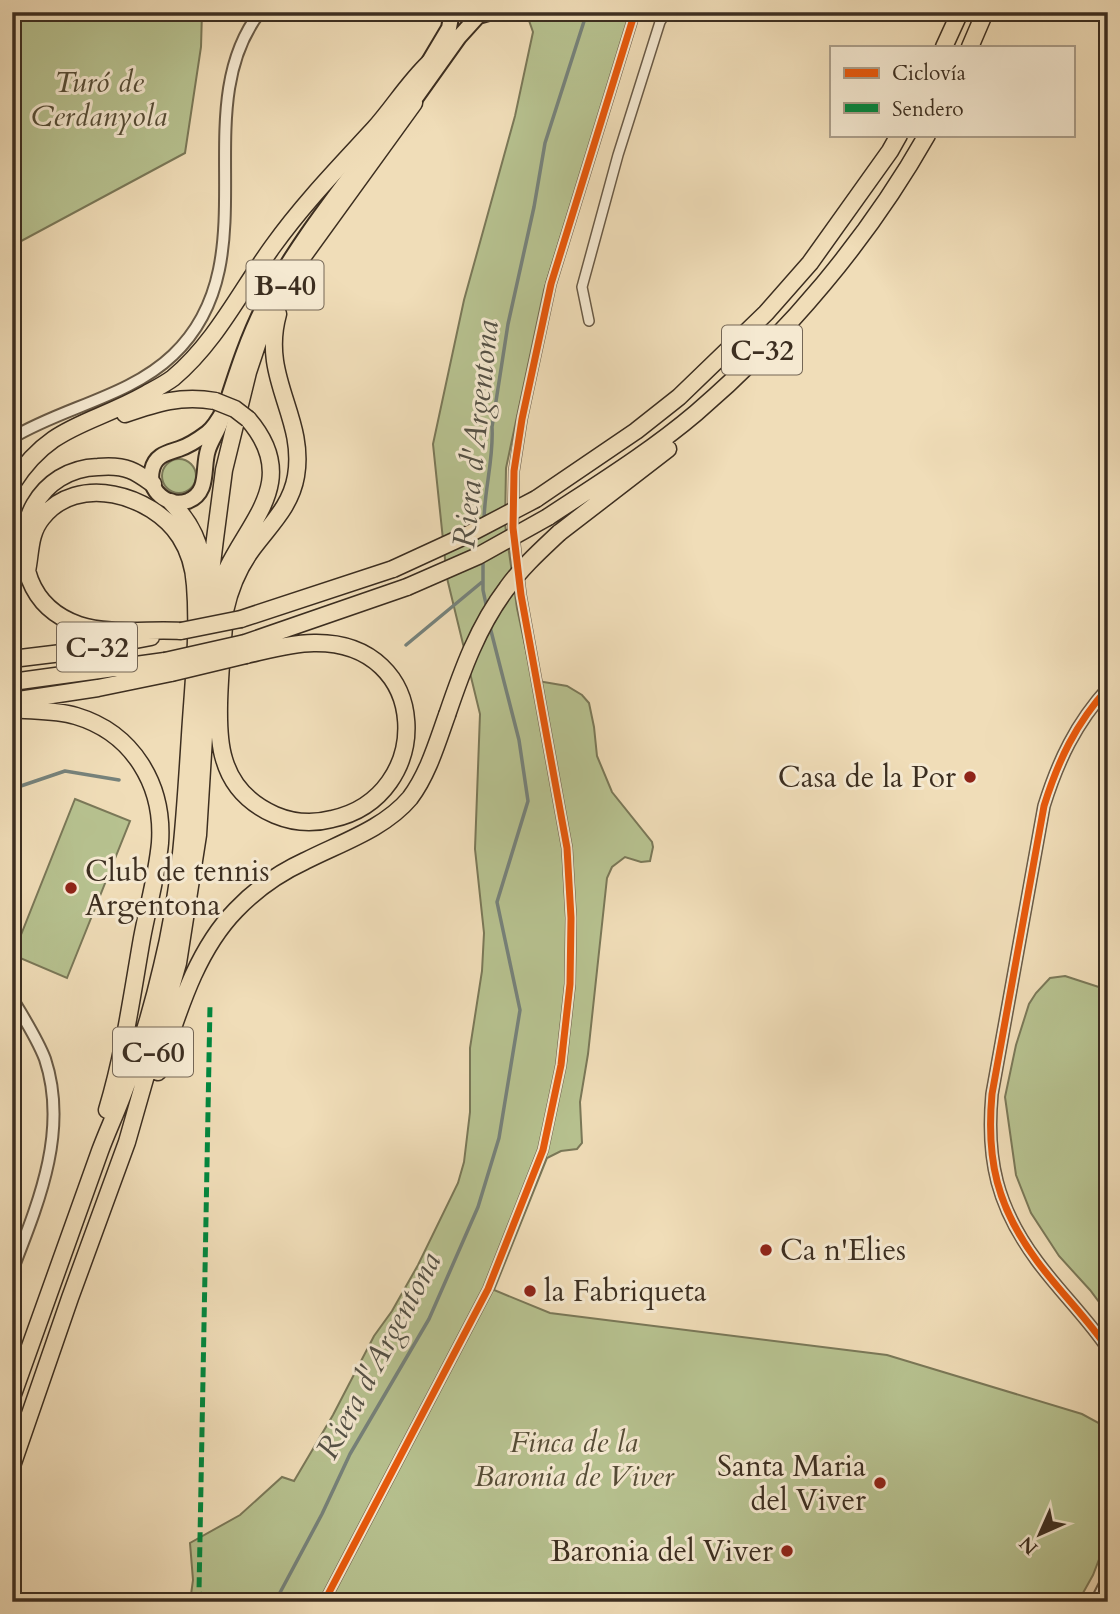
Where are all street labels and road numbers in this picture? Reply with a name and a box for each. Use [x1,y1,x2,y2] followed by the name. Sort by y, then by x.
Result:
[246,260,324,310] road number: B-40
[722,326,802,374] road number: C-32
[57,622,137,672] road number: C-32
[113,1028,193,1076] road number: C-60

